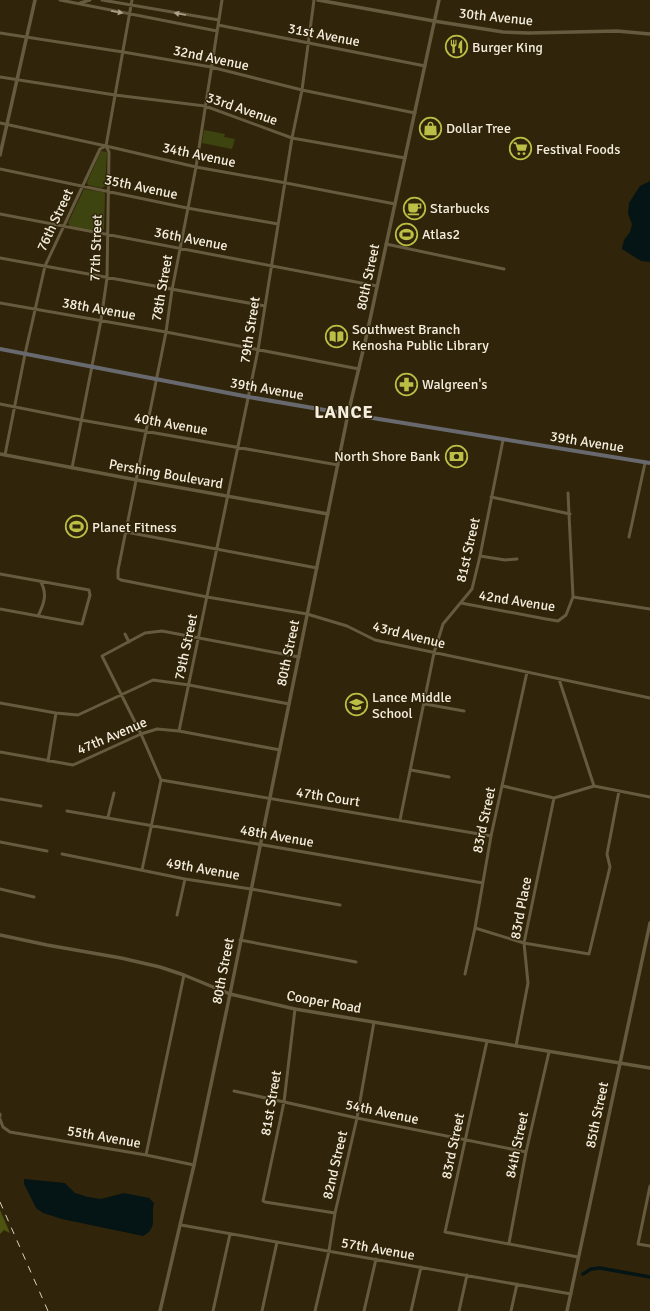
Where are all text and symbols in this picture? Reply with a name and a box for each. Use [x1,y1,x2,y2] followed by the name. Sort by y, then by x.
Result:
[458,5,534,29] street label: 30th Avenue
[111,9,123,15] one-way arrow
[174,10,186,16] one-way arrow
[287,20,361,50] street label: 31st Avenue
[443,34,469,60] restaurant icon: Burger King
[472,39,543,56] place label: Burger King
[172,42,250,74] street label: 32nd Avenue
[204,89,280,129] street label: 33rd Avenue
[417,115,443,141] shop icon: Dollar Tree
[446,120,511,137] place label: Dollar Tree
[507,136,533,162] supermarket icon: Festival Foods
[161,139,237,171] street label: 34th Avenue
[536,141,620,158] place label: Festival Foods
[103,171,179,203] street label: 35th Avenue
[33,186,77,254] street label: 76th Street
[402,195,428,221] cafe icon: Starbucks
[430,200,490,217] place label: Starbucks
[86,214,106,282] street label: 77th Street
[394,221,420,247] sports icon: Atlas2
[153,224,229,254] street label: 36th Avenue
[422,226,460,243] place label: Atlas2
[353,242,383,312] street label: 80th Street
[148,253,176,323] street label: 78th Street
[61,294,137,324] street label: 38th Avenue
[236,295,264,365] street label: 79th Street
[352,321,489,354] place label: Southwest Branch Kenosha Public Library
[324,324,350,350] library icon: Southwest Branch Kenosha Public Library
[394,371,420,397] pharmacy icon: Walgreen's
[229,374,305,404] street label: 39th Avenue
[422,376,487,393] place label: Walgreen's
[314,401,374,423] district label: LANCE
[133,409,209,439] street label: 40th Avenue
[549,428,625,456] street label: 39th Avenue
[443,443,469,469] bank icon: North Shore Bank
[334,448,440,465] place label: North Shore Bank
[108,456,224,492] street label: Pershing Boulevard
[63,514,89,540] sports icon: Planet Fitness
[452,516,484,584] street label: 81st Street
[92,519,177,536] place label: Planet Fitness
[478,587,556,615] street label: 42nd Avenue
[171,612,201,682] street label: 79th Street
[273,618,303,688] street label: 80th Street
[371,618,447,652] street label: 43rd Avenue
[372,689,451,722] place label: Lance Middle School
[344,692,370,718] school or university icon: Lance Middle School
[74,714,150,758] street label: 47th Avenue
[295,784,361,810] street label: 47th Court
[469,785,499,855] street label: 83rd Street
[239,821,315,851] street label: 48th Avenue
[165,854,241,884] street label: 49th Avenue
[507,875,535,941] street label: 83rd Place
[208,936,238,1006] street label: 80th Street
[285,987,363,1017] street label: Cooper Road
[257,1069,285,1137] street label: 81st Street
[582,1080,612,1150] street label: 85th Street
[344,1096,420,1128] street label: 54th Avenue
[502,1110,532,1180] street label: 84th Street
[438,1111,468,1181] street label: 83rd Street
[66,1122,142,1152] street label: 55th Avenue
[319,1129,351,1201] street label: 82nd Street
[340,1234,416,1264] street label: 57th Avenue

